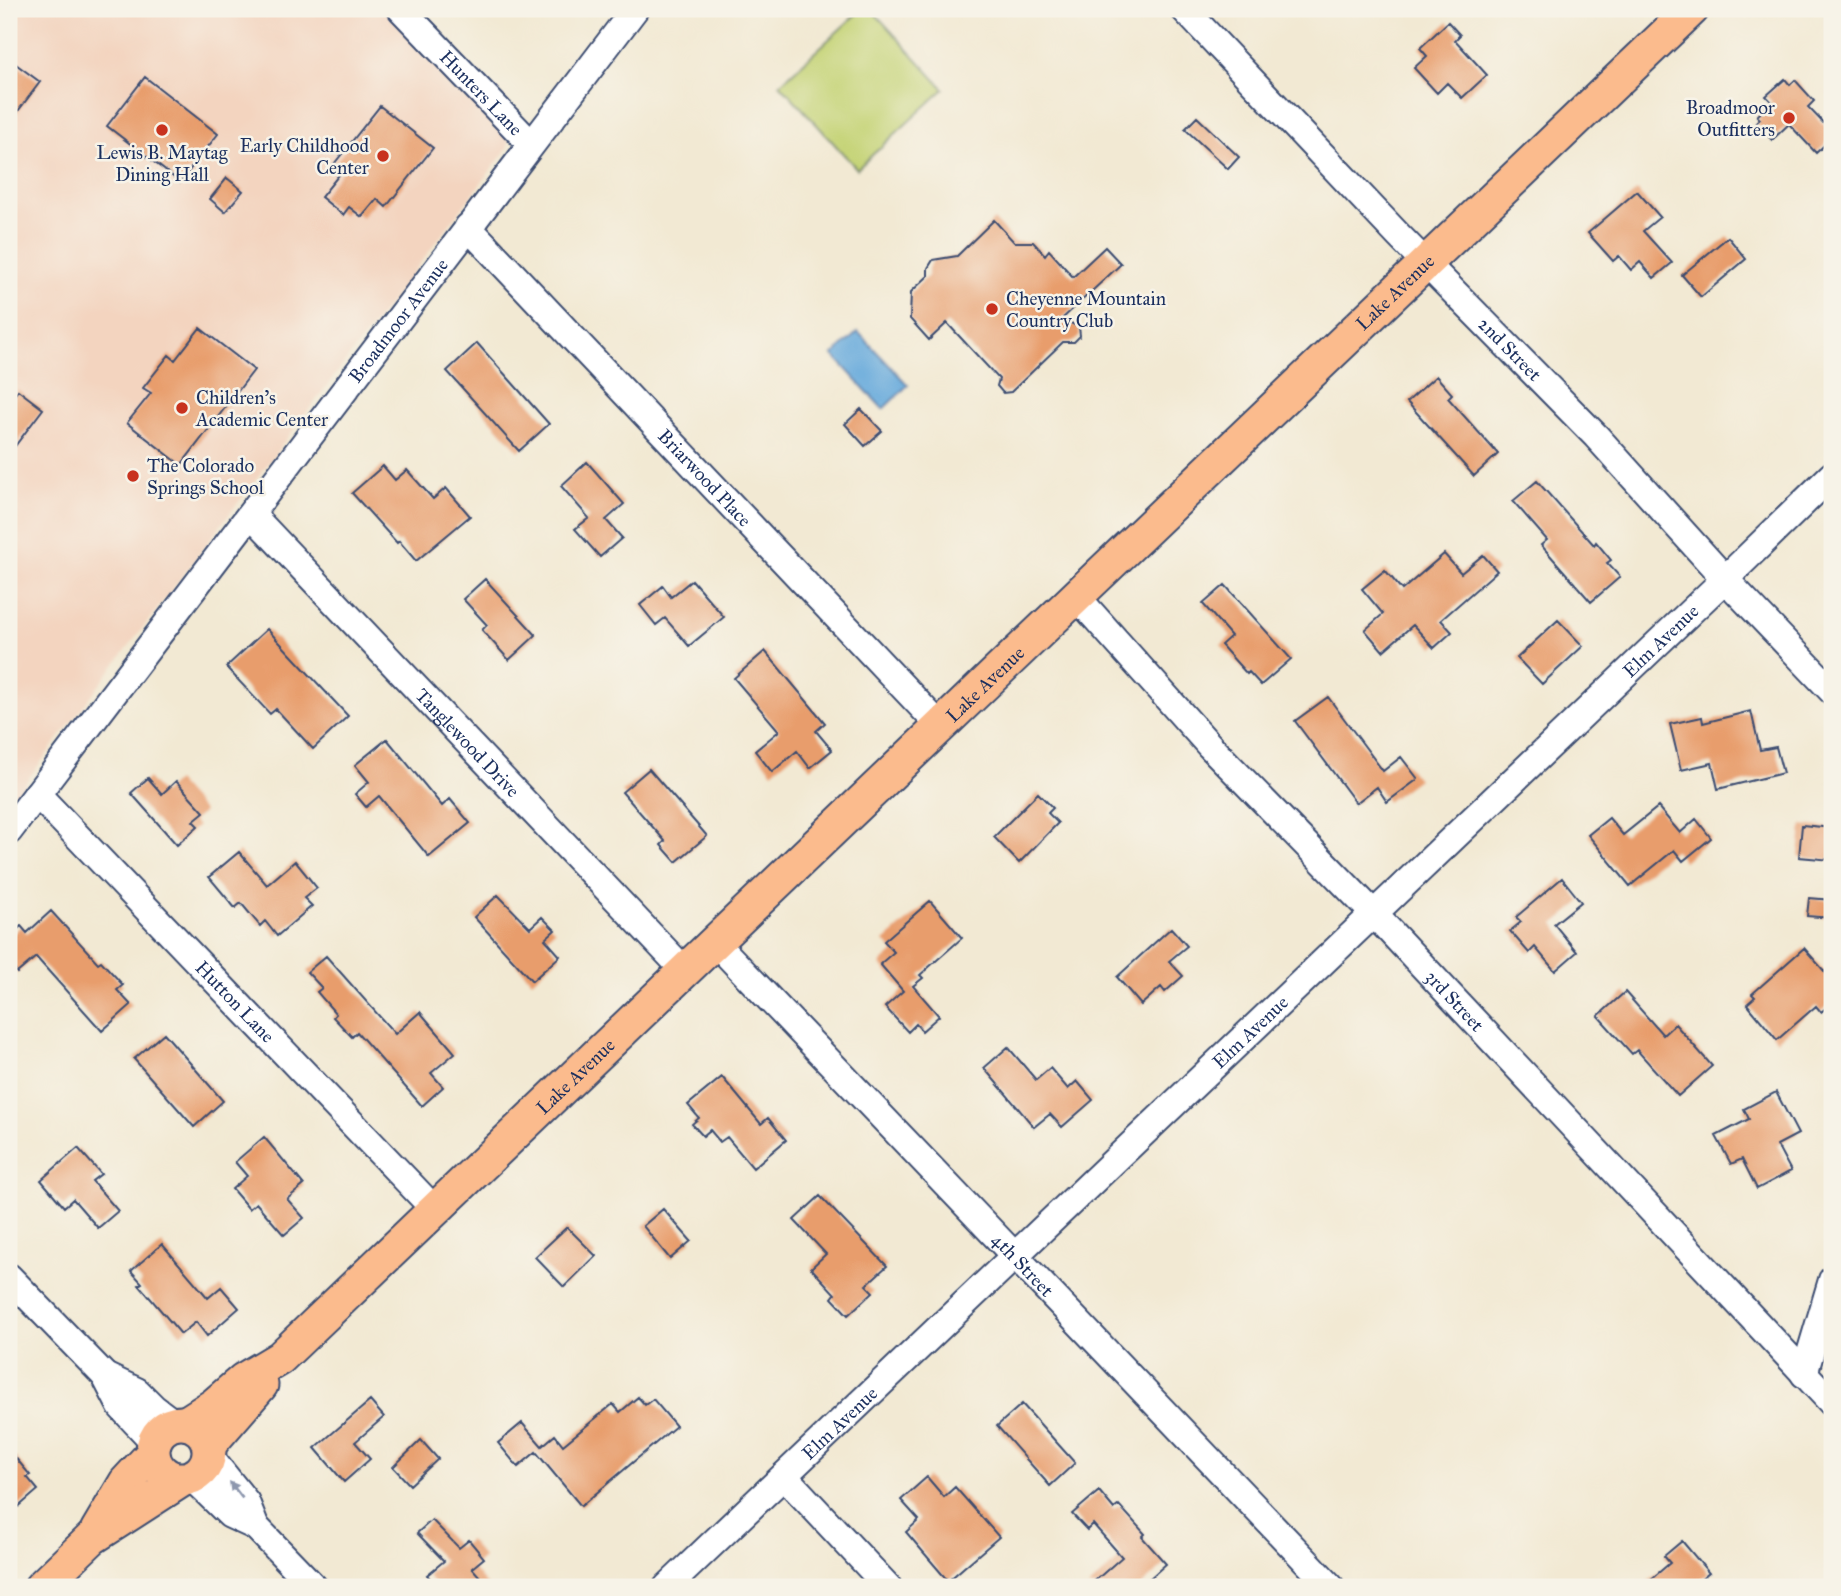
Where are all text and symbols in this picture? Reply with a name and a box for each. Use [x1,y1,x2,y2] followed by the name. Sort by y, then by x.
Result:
[435,45,528,140] street label: Hunters Lane
[1686,96,1776,141] place label: Broadmoor Outfitters
[1781,110,1797,126] marker: Broadmoor Outfitters
[154,122,170,138] marker: Lewis B. Maytag Dining Hall
[240,134,370,179] place label: Early Childhood Center
[96,141,228,187] place label: Lewis B. Maytag Dining Hall
[375,148,391,164] marker: Early Childhood Center
[1351,249,1439,335] street label: Lake Avenue
[343,253,453,387] street label: Broadmoor Avenue
[1006,287,1166,332] place label: Cheyenne Mountain Country Club
[984,301,1000,317] marker: Cheyenne Mountain Country Club
[1474,312,1547,386] street label: 2nd Street
[195,386,329,431] place label: Children's Academic Center
[174,400,190,416] marker: Children's Academic Center
[654,424,757,531] street label: Briarwood Place
[147,454,265,500] place label: The Colorado Springs School
[125,468,141,484] marker: The Colorado Springs School
[1618,599,1703,682] street label: Elm Avenue
[941,641,1029,727] street label: Lake Avenue
[411,683,525,802] street label: Tanglewood Drive
[191,956,280,1047] street label: Hutton Lane
[1421,965,1489,1036] street label: 3rd Street
[1207,990,1293,1073] street label: Elm Avenue
[531,1033,619,1119] street label: Lake Avenue
[987,1228,1059,1301] street label: 4th Street
[797,1381,882,1464] street label: Elm Avenue
[229,1481,244,1499] one-way arrow

